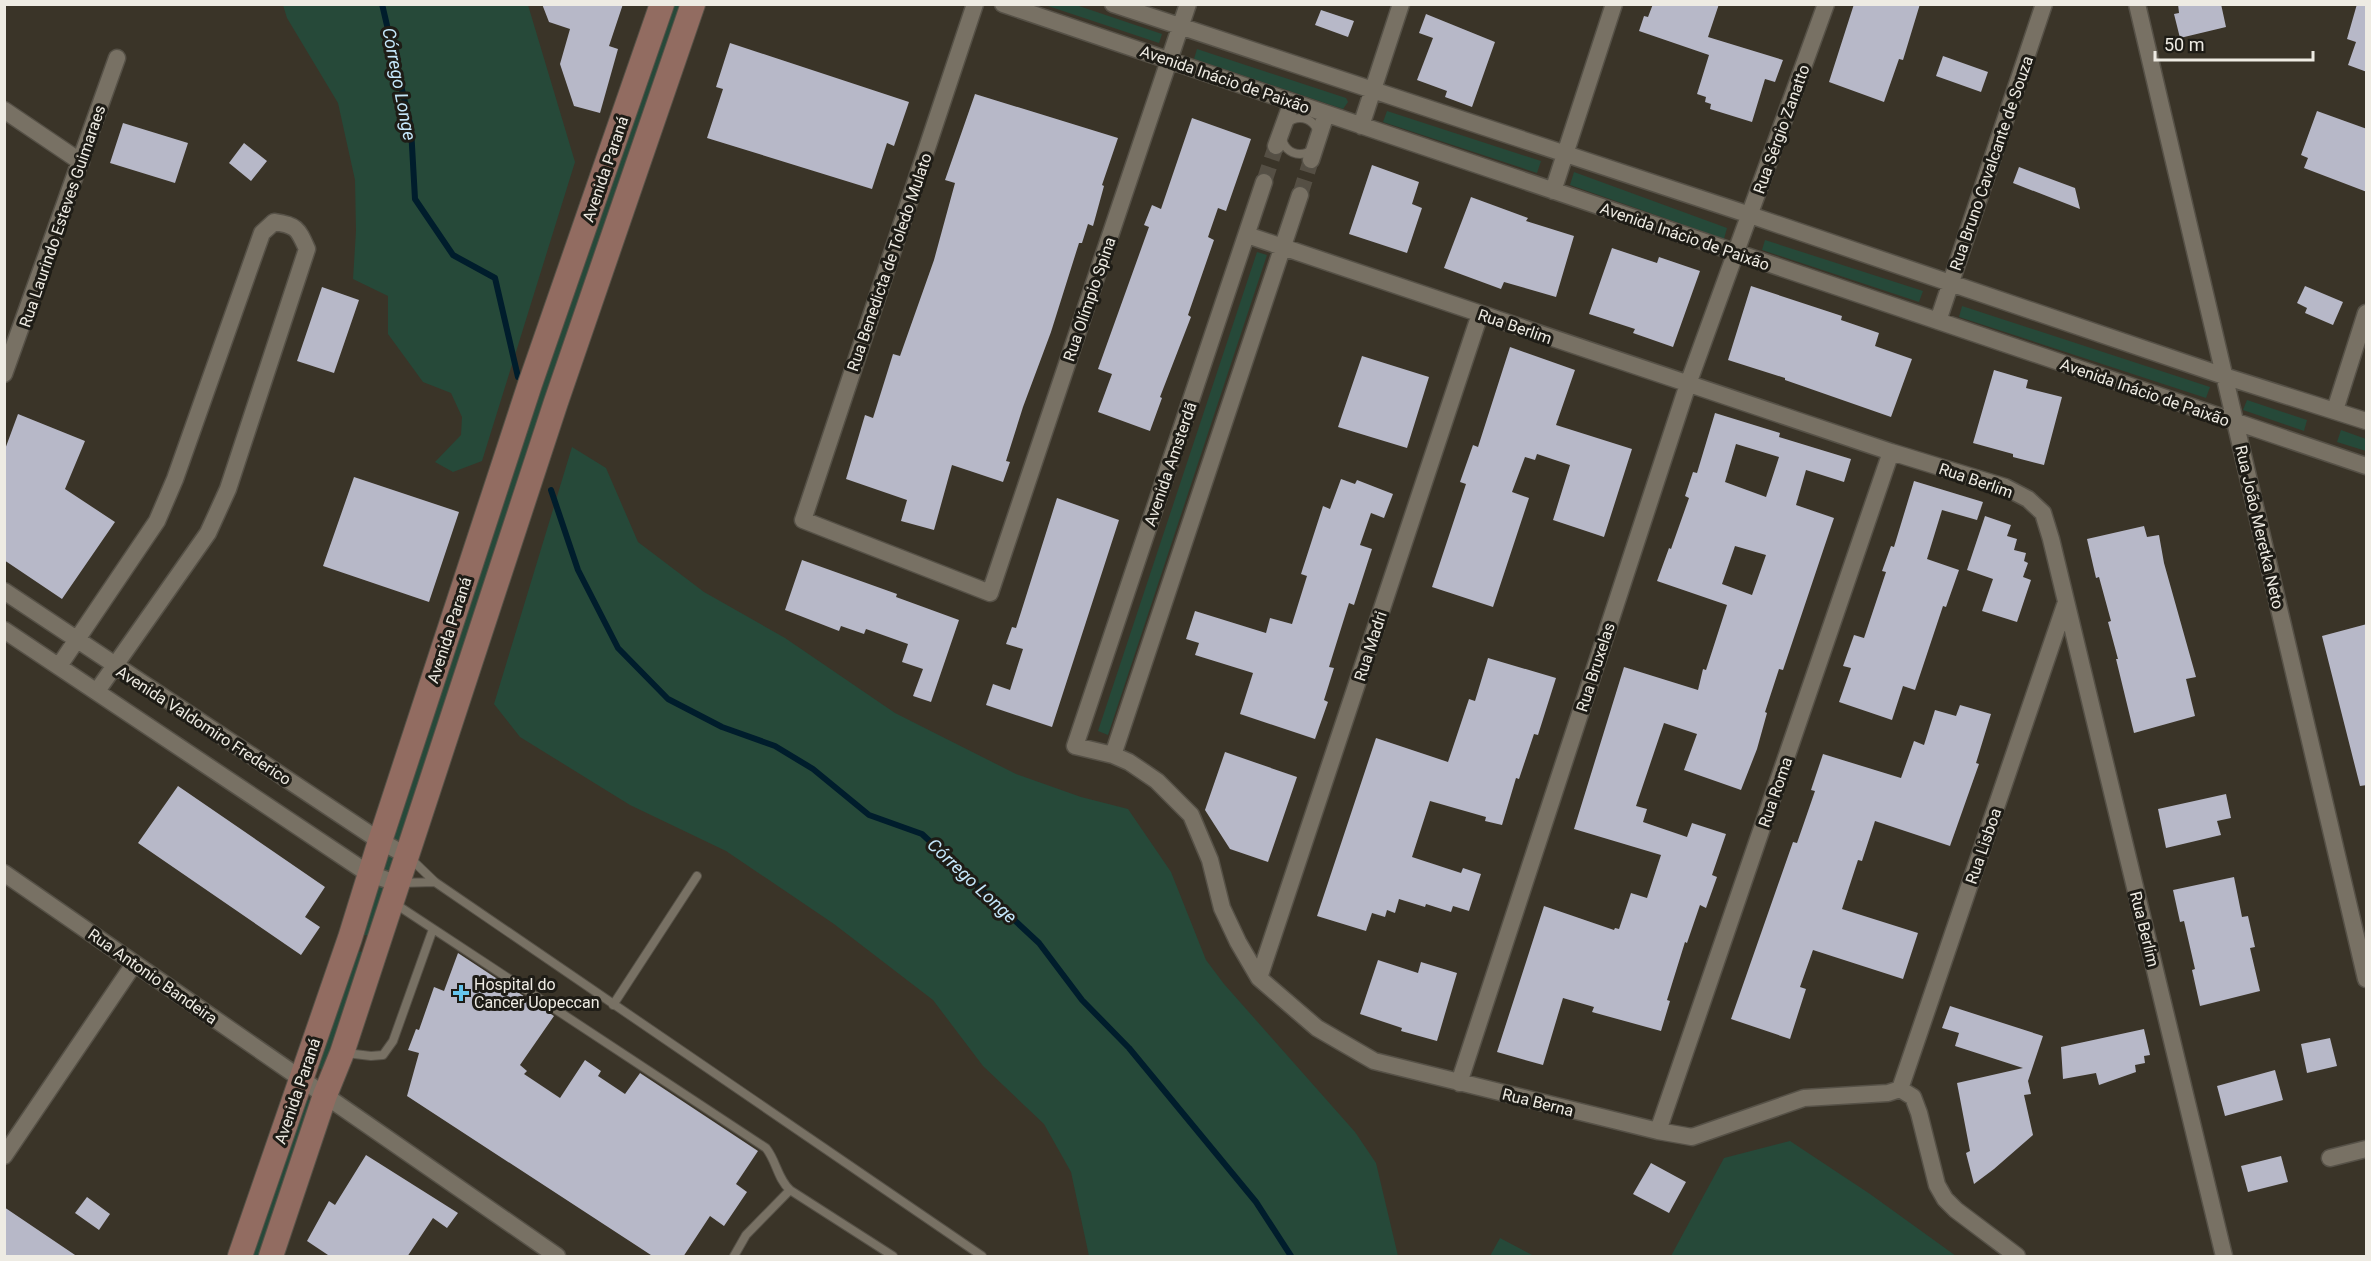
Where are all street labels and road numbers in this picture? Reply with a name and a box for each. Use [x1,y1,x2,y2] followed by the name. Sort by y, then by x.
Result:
[1138,42,1312,117] street label: Avenida Inácio de Paixão
[1946,53,2037,273] street label: Rua Bruno Cavalcante de Souza
[1749,62,1814,196] street label: Rua Sérgio Zanatto
[15,102,110,330] street label: Rua Laurindo Esteves Guimaraes
[578,114,632,225] street label: Avenida Paraná
[843,151,936,374] street label: Rua Benedicta de Toledo Mulato
[1598,199,1772,274] street label: Avenida Inácio de Paixão
[1059,235,1120,364] street label: Rua Olímpio Spina
[1475,305,1554,348] street label: Rua Berlim
[2058,355,2232,430] street label: Avenida Inácio de Paixão
[1140,400,1201,529] street label: Avenida Amsterdã
[2231,443,2288,611] street label: Rua João Meretka Neto
[1936,459,2015,502] street label: Rua Berlim
[423,575,476,686] street label: Avenida Paraná
[1350,609,1391,683] street label: Rua Madri
[1572,620,1619,714] street label: Rua Bruxelas
[113,662,295,789] street label: Avenida Valdomiro Frederico
[1755,755,1796,830] street label: Rua Roma
[1962,806,2005,887] street label: Rua Lisboa
[2126,889,2163,969] street label: Rua Berlim
[84,925,221,1028] street label: Rua Antonio Bandeira
[270,1036,324,1147] street label: Avenida Paraná
[1500,1084,1575,1121] street label: Rua Berna

